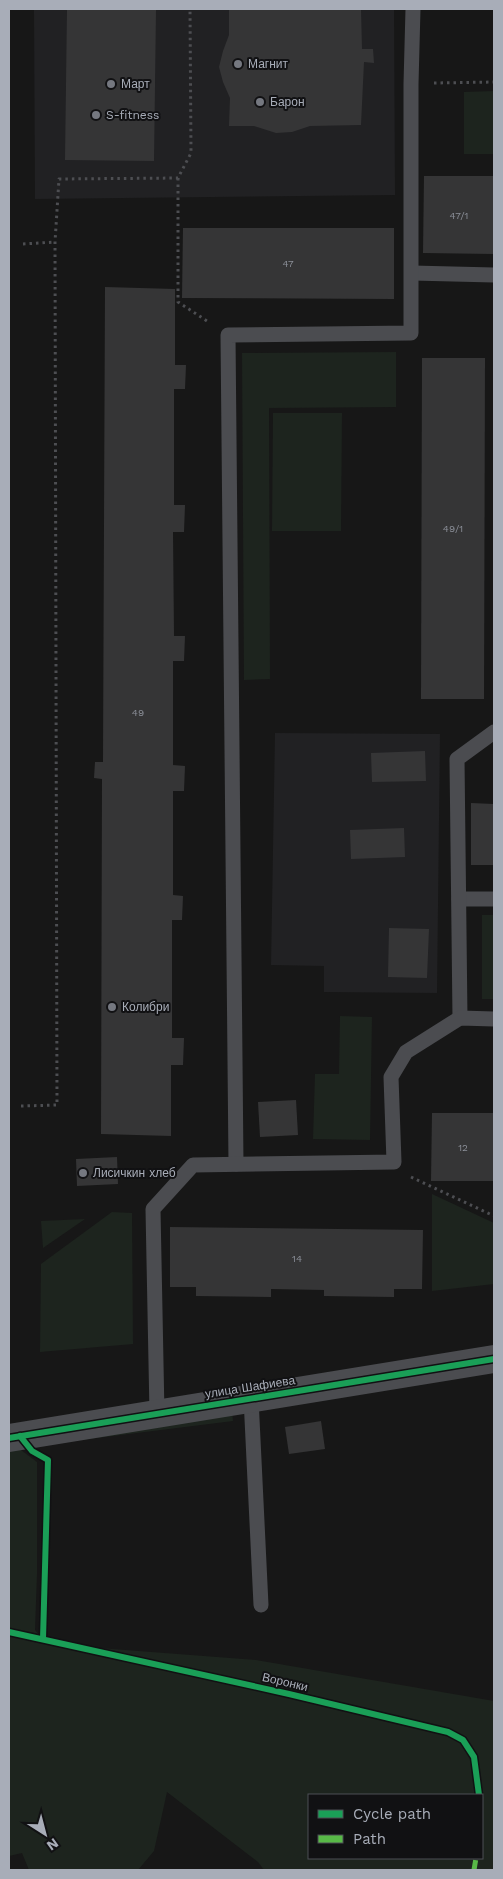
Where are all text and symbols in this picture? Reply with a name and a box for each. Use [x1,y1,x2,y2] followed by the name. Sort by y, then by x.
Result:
[248,57,289,71] place label: Магнит
[232,58,244,70] marker: Магнит
[121,77,150,91] place label: Март
[105,78,117,90] marker: Март
[270,95,305,109] place label: Барон
[254,96,266,108] marker: Барон
[106,108,159,122] place label: S-fitness
[90,109,102,121] marker: S-fitness
[450,210,468,221] house number: 47/1
[282,258,294,269] house number: 47
[443,523,463,534] house number: 49/1
[132,707,144,718] house number: 49
[122,1000,169,1014] place label: Колибри
[106,1001,118,1013] marker: Колибри
[458,1142,468,1153] house number: 12
[93,1166,176,1180] place label: Лисичкин хлеб
[77,1167,89,1179] marker: Лисичкин хлеб
[292,1253,302,1264] house number: 14
[204,1373,296,1401] street label: улица Шафиева
[261,1670,309,1694] street label: Воронки
[308,1794,483,1859] legend
[353,1805,431,1823] text: Cycle path
[20,1809,70,1859] north arrow
[353,1830,386,1848] text: Path
[44,1835,62,1854] text: N

